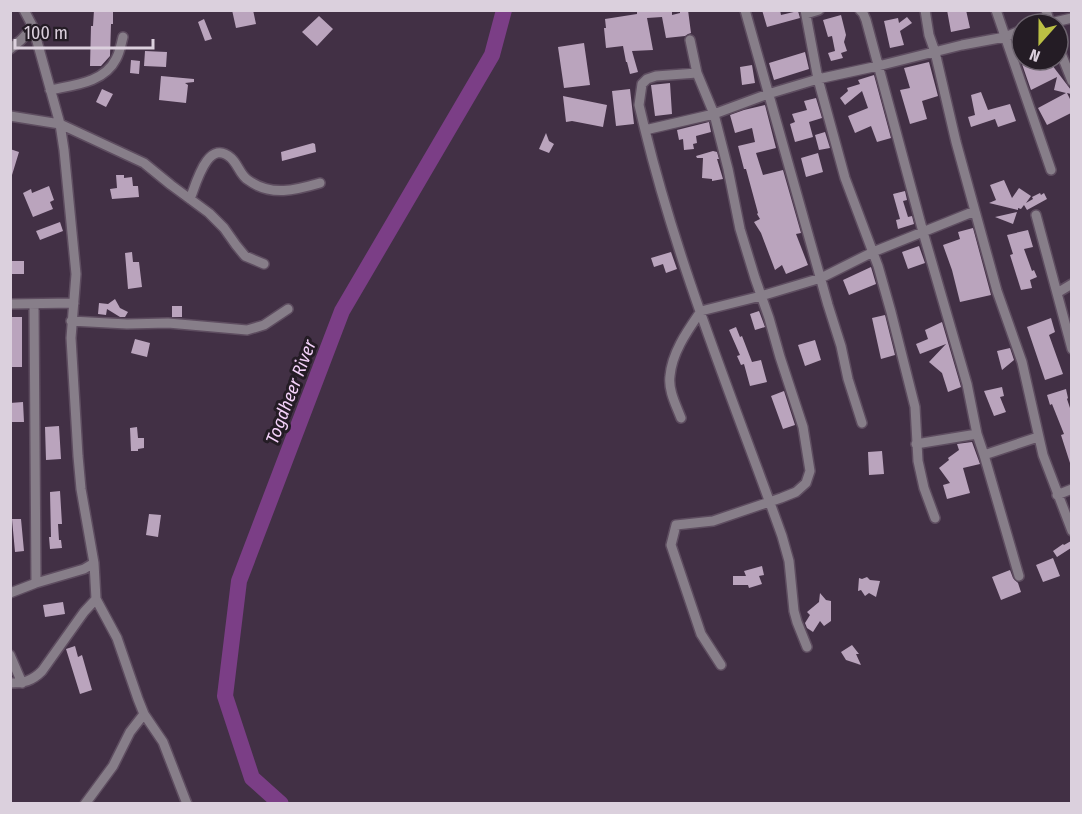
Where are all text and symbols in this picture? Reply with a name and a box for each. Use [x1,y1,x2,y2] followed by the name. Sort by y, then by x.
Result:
[15,12,153,50] scale bar
[1010,12,1070,72] north arrow
[24,22,68,44] text: 100 m
[1027,45,1043,66] text: N
[261,336,321,447] water label: Togdheer River

